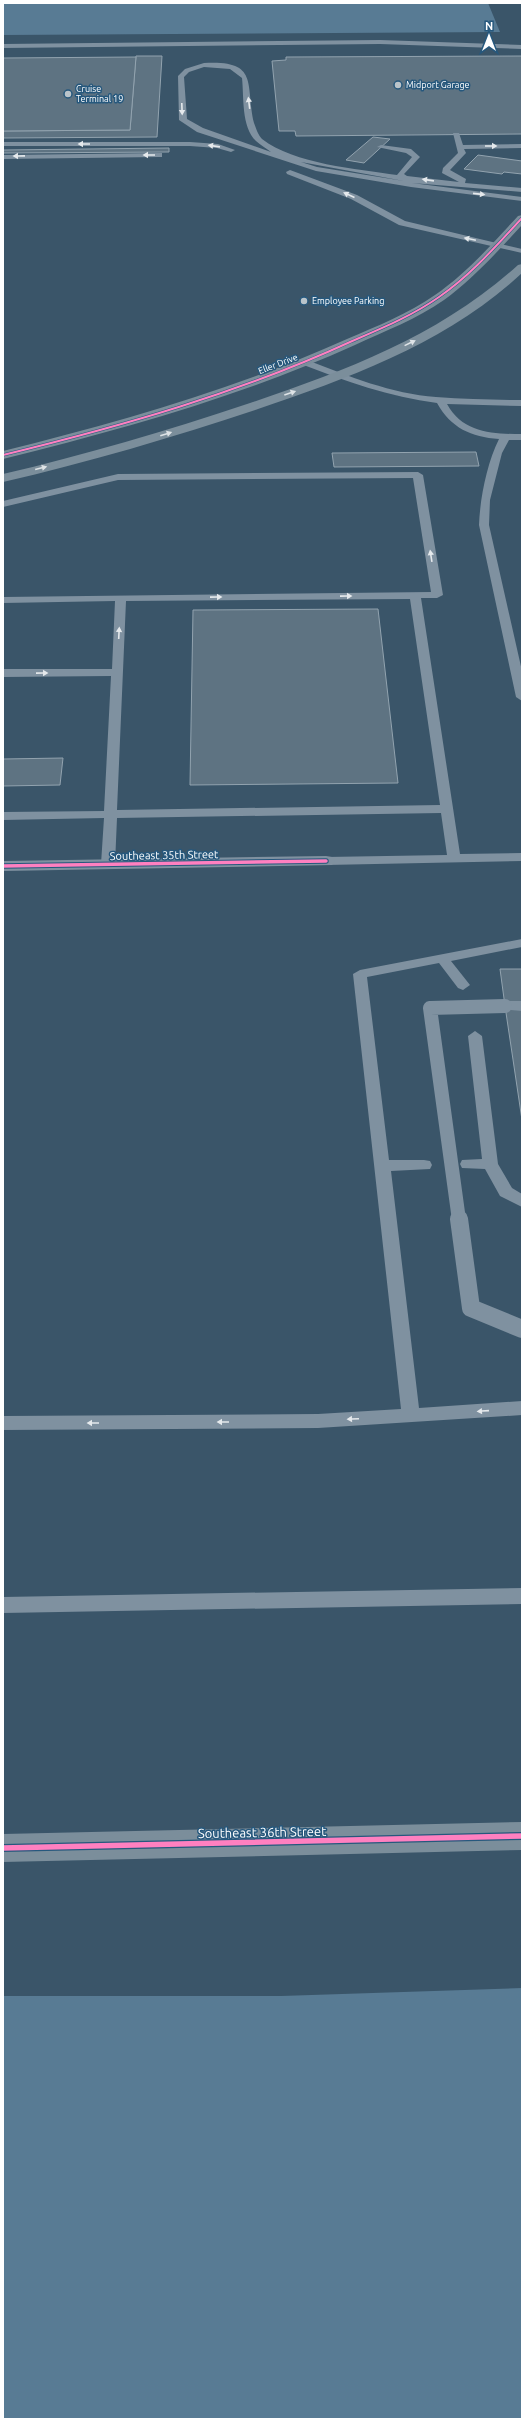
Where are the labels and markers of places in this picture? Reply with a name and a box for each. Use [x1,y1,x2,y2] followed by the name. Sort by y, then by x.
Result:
[393,80,403,90] marker: Midport Garage
[406,80,470,90] place label: Midport Garage
[76,84,123,104] place label: Cruise Terminal 19
[63,89,73,99] marker: Cruise Terminal 19
[299,296,309,306] marker: Employee Parking
[312,296,384,306] place label: Employee Parking

